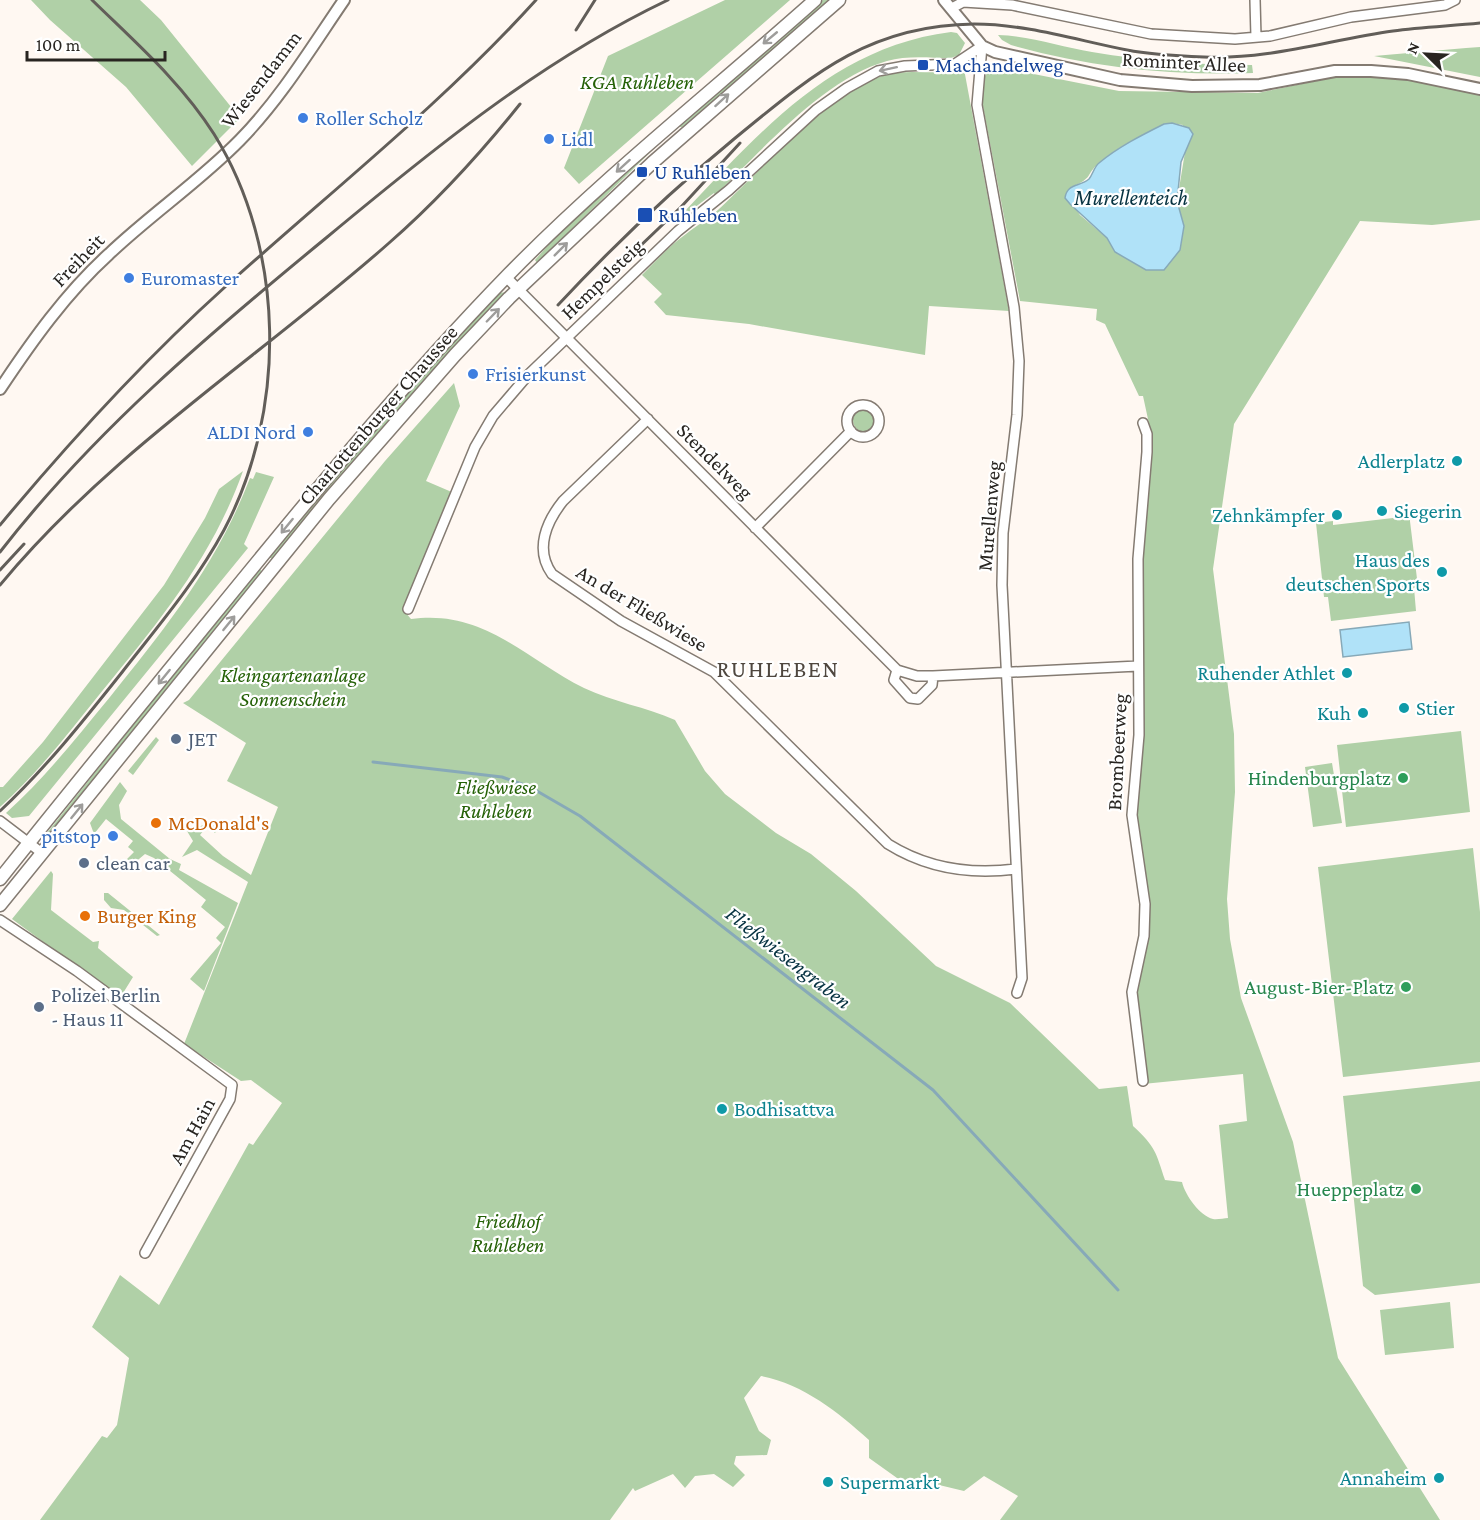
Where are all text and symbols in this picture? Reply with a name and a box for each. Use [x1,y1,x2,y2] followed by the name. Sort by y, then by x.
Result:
[27,24,165,62] scale bar
[1396,24,1456,84] north arrow
[216,25,307,132] street label: Wiesendamm
[763,31,778,45] one-way arrow
[36,35,81,55] text: 100 m
[1403,40,1423,57] text: N
[1121,47,1247,77] street label: Rominter Allee
[935,53,1063,77] place label: Machandelweg
[916,58,930,72] marker: Machandelweg
[879,64,898,75] one-way arrow
[580,70,694,94] park label: KGA Ruhleben
[714,93,730,106] one-way arrow
[315,106,423,130] place label: Roller Scholz
[296,111,310,125] marker: Roller Scholz
[561,127,594,151] place label: Lidl
[542,132,556,146] marker: Lidl
[616,158,631,172] one-way arrow
[654,160,751,184] place label: U Ruhleben
[635,165,649,179] marker: U Ruhleben
[1073,185,1188,210] water label: Murellenteich
[658,203,738,227] place label: Ruhleben
[636,206,654,224] marker: Ruhleben
[47,228,110,292] street label: Freiheit
[556,234,648,324] street label: Hempelsteig
[554,241,569,256] one-way arrow
[141,266,240,290] place label: Euromaster
[122,271,136,285] marker: Euromaster
[486,307,500,322] one-way arrow
[293,320,463,510] street label: Charlottenburger Chaussee
[485,362,587,386] place label: Frisierkunst
[466,367,480,381] marker: Frisierkunst
[672,418,758,504] street label: Stendelweg
[207,420,296,444] place label: ALDI Nord
[301,425,315,439] marker: ALDI Nord
[1358,449,1445,473] place label: Adlerplatz
[1450,454,1464,468] marker: Adlerplatz
[972,460,1006,572] street label: Murellenweg
[1394,499,1462,523] place label: Siegerin
[1212,503,1326,527] place label: Zehnkämpfer
[1375,504,1389,518] marker: Siegerin
[1330,508,1344,522] marker: Zehnkämpfer
[280,518,293,534] one-way arrow
[1286,548,1430,596] place label: Haus des deutschen Sports
[572,559,712,657] street label: An der Fließwiese
[1435,565,1449,579] marker: Haus des deutschen Sports
[222,615,235,631] one-way arrow
[716,655,840,682] district label: RUHLEBEN
[1197,661,1336,685] place label: Ruhender Athlet
[220,663,366,711] park label: Kleingartenanlage Sonnenschein
[1340,666,1354,680] marker: Ruhender Athlet
[157,669,170,685] one-way arrow
[1102,693,1132,811] street label: Brombeerweg
[1416,696,1456,720] place label: Stier
[1317,701,1351,725] place label: Kuh
[1397,701,1411,715] marker: Stier
[1356,706,1370,720] marker: Kuh
[186,727,218,751] place label: JET
[169,732,183,746] marker: JET
[1248,766,1391,790] place label: Hindenburgplatz
[1396,771,1410,785] marker: Hindenburgplatz
[456,775,536,823] park label: Fließwiese Ruhleben
[70,803,83,819] one-way arrow
[168,811,269,835] place label: McDonald's
[149,816,163,830] marker: McDonald's
[41,824,101,848] place label: pitstop
[106,829,120,843] marker: pitstop
[96,851,171,875] place label: clean car
[77,856,91,870] marker: clean car
[721,901,856,1014] water label: Fließwiesengraben
[97,904,196,928] place label: Burger King
[78,909,92,923] marker: Burger King
[1244,975,1394,999] place label: August-Bier-Platz
[1399,980,1413,994] marker: August-Bier-Platz
[51,983,160,1031] place label: Polizei Berlin - Haus 11
[32,1000,46,1014] marker: Polizei Berlin - Haus 11
[164,1093,220,1169] street label: Am Hain
[734,1097,835,1121] place label: Bodhisattva
[715,1102,729,1116] marker: Bodhisattva
[1297,1177,1404,1201] place label: Hueppeplatz
[1409,1182,1423,1196] marker: Hueppeplatz
[471,1209,545,1257] park label: Friedhof Ruhleben
[1340,1466,1427,1490] place label: Annaheim
[840,1470,941,1494] place label: Supermarkt
[1432,1471,1446,1485] marker: Annaheim
[821,1475,835,1489] marker: Supermarkt

